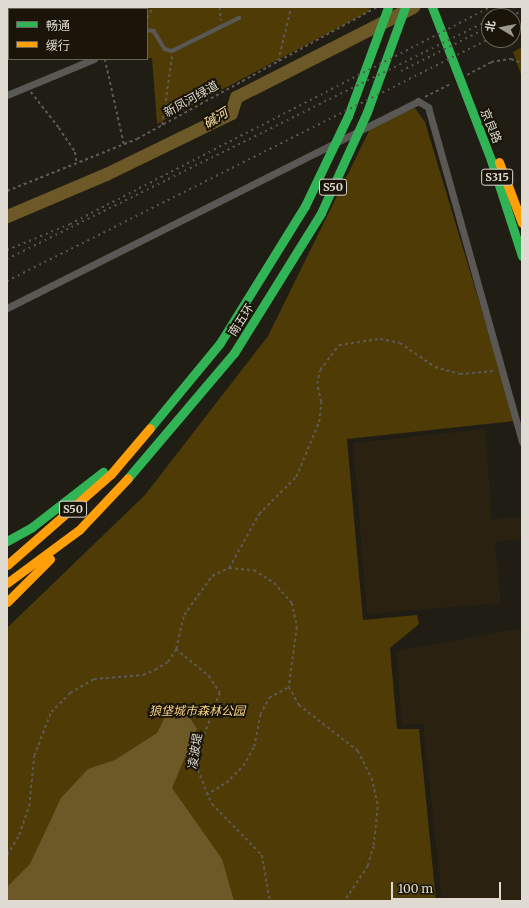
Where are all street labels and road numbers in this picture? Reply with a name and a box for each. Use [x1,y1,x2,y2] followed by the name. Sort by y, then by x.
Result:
[161,78,221,120] street label: 新凤河绿道
[478,107,504,145] street label: 京良路
[481,168,513,186] road number: S315
[319,178,347,196] road number: S50
[225,301,257,339] street label: 南五环
[59,500,87,518] road number: S50
[185,732,205,770] street label: 凌波堤

